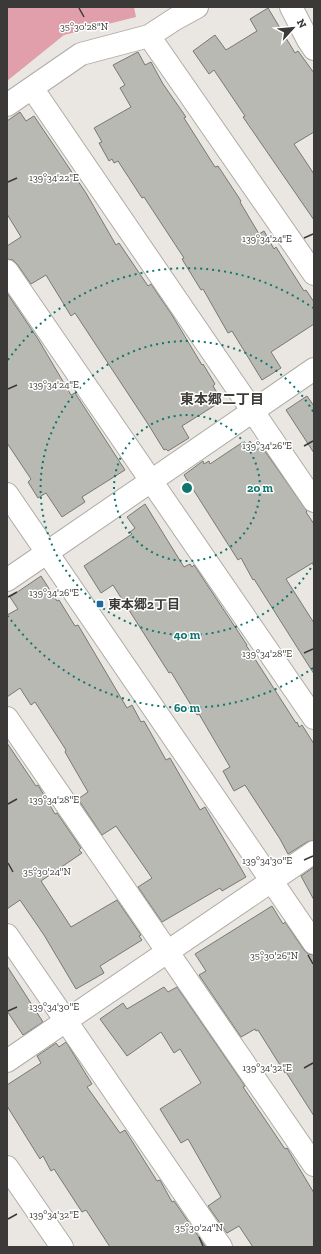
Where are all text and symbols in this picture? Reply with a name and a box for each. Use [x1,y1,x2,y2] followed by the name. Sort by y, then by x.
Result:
[273,8,313,48] north arrow
[294,17,309,31] text: N
[60,21,109,33] text: 35°30'28"N
[29,172,79,184] text: 139°34'22"E
[242,233,292,245] text: 139°34'24"E
[29,379,79,391] text: 139°34'24"E
[180,391,264,408] district label: 東本郷二丁目
[242,440,292,452] text: 139°34'26"E
[180,481,194,495] centre of rings
[247,481,274,495] text: 20 m
[29,587,79,599] text: 139°34'26"E
[108,597,180,612] place label: 東本郷2丁目
[95,599,105,609] marker: 東本郷2丁目
[174,628,201,642] text: 40 m
[242,648,292,660] text: 139°34'28"E
[174,701,201,715] text: 60 m
[29,794,79,806] text: 139°34'28"E
[242,855,292,867] text: 139°34'30"E
[23,866,72,878] text: 35°30'24"N
[250,950,299,962] text: 35°30'26"N
[29,1001,79,1013] text: 139°34'30"E
[242,1062,292,1074] text: 139°34'32"E
[29,1209,79,1221] text: 139°34'32"E
[175,1222,224,1234] text: 35°30'24"N

